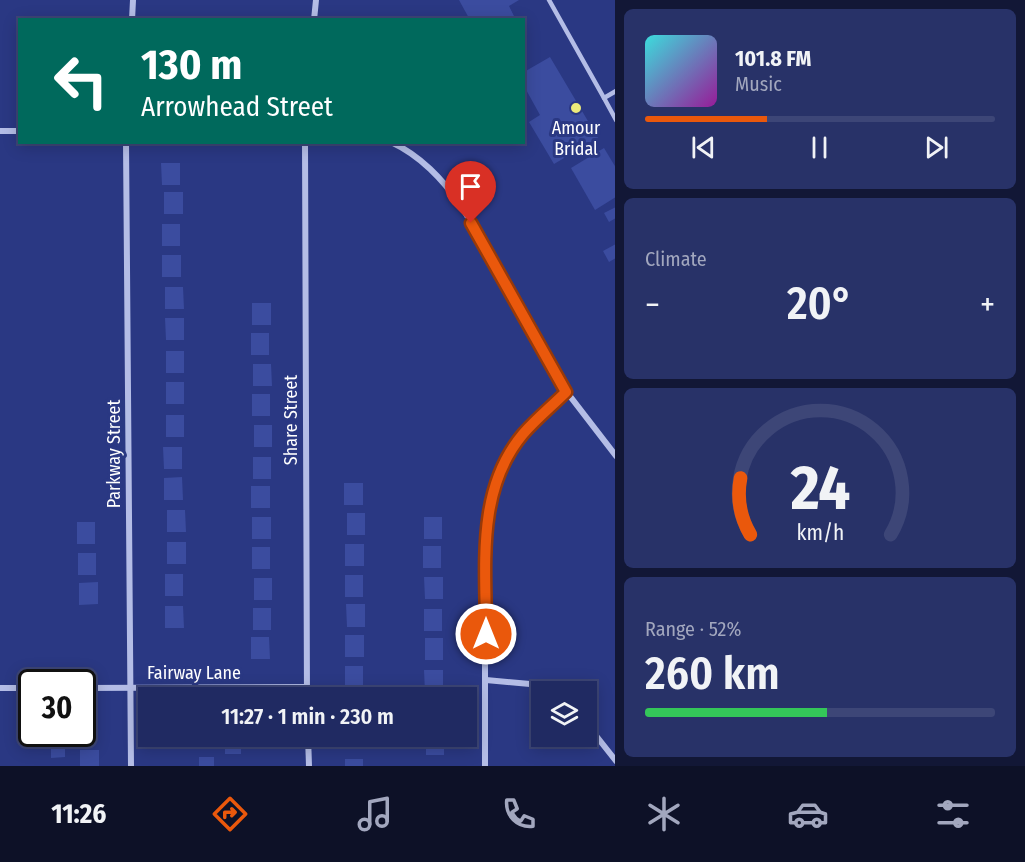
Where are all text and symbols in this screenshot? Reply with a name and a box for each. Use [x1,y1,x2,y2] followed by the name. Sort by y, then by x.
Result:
[141,40,242,90] text: 130 m
[42,42,120,120] icon: left
[735,45,811,72] text: 101.8 FM
[735,72,782,96] text: Music
[141,91,333,123] text: Arrowhead Street
[569,101,583,115] marker: Amour Bridal
[552,117,601,160] place label: Amour Bridal
[687,131,720,164] icon: previous
[803,131,836,164] icon: pause
[920,131,953,164] icon: next
[445,161,496,223] pin
[454,170,487,203] icon: arrive
[645,247,707,271] text: Climate
[787,277,853,331] text: 20°
[645,285,660,325] text: −
[980,285,995,325] text: +
[280,375,302,465] street label: Share Street
[103,400,125,508] street label: Parkway Street
[789,451,850,526] text: 24
[796,520,844,546] text: km/h
[454,602,518,666] position arrow
[645,617,741,641] text: Range · 52%
[645,647,780,701] text: 260 km
[147,662,241,684] street label: Fairway Lane
[18,669,96,747] speed limit sign: 30
[531,681,597,747] map controls
[531,681,597,747] button: layers
[221,703,394,730] text: 11:27 · 1 min · 230 m
[209,793,251,835] icon: directions
[354,793,396,835] icon: music
[498,793,540,835] icon: phone
[643,793,685,835] icon: climate
[787,793,829,835] icon: car
[932,793,974,835] icon: filters
[51,798,106,830] text: 11:26

